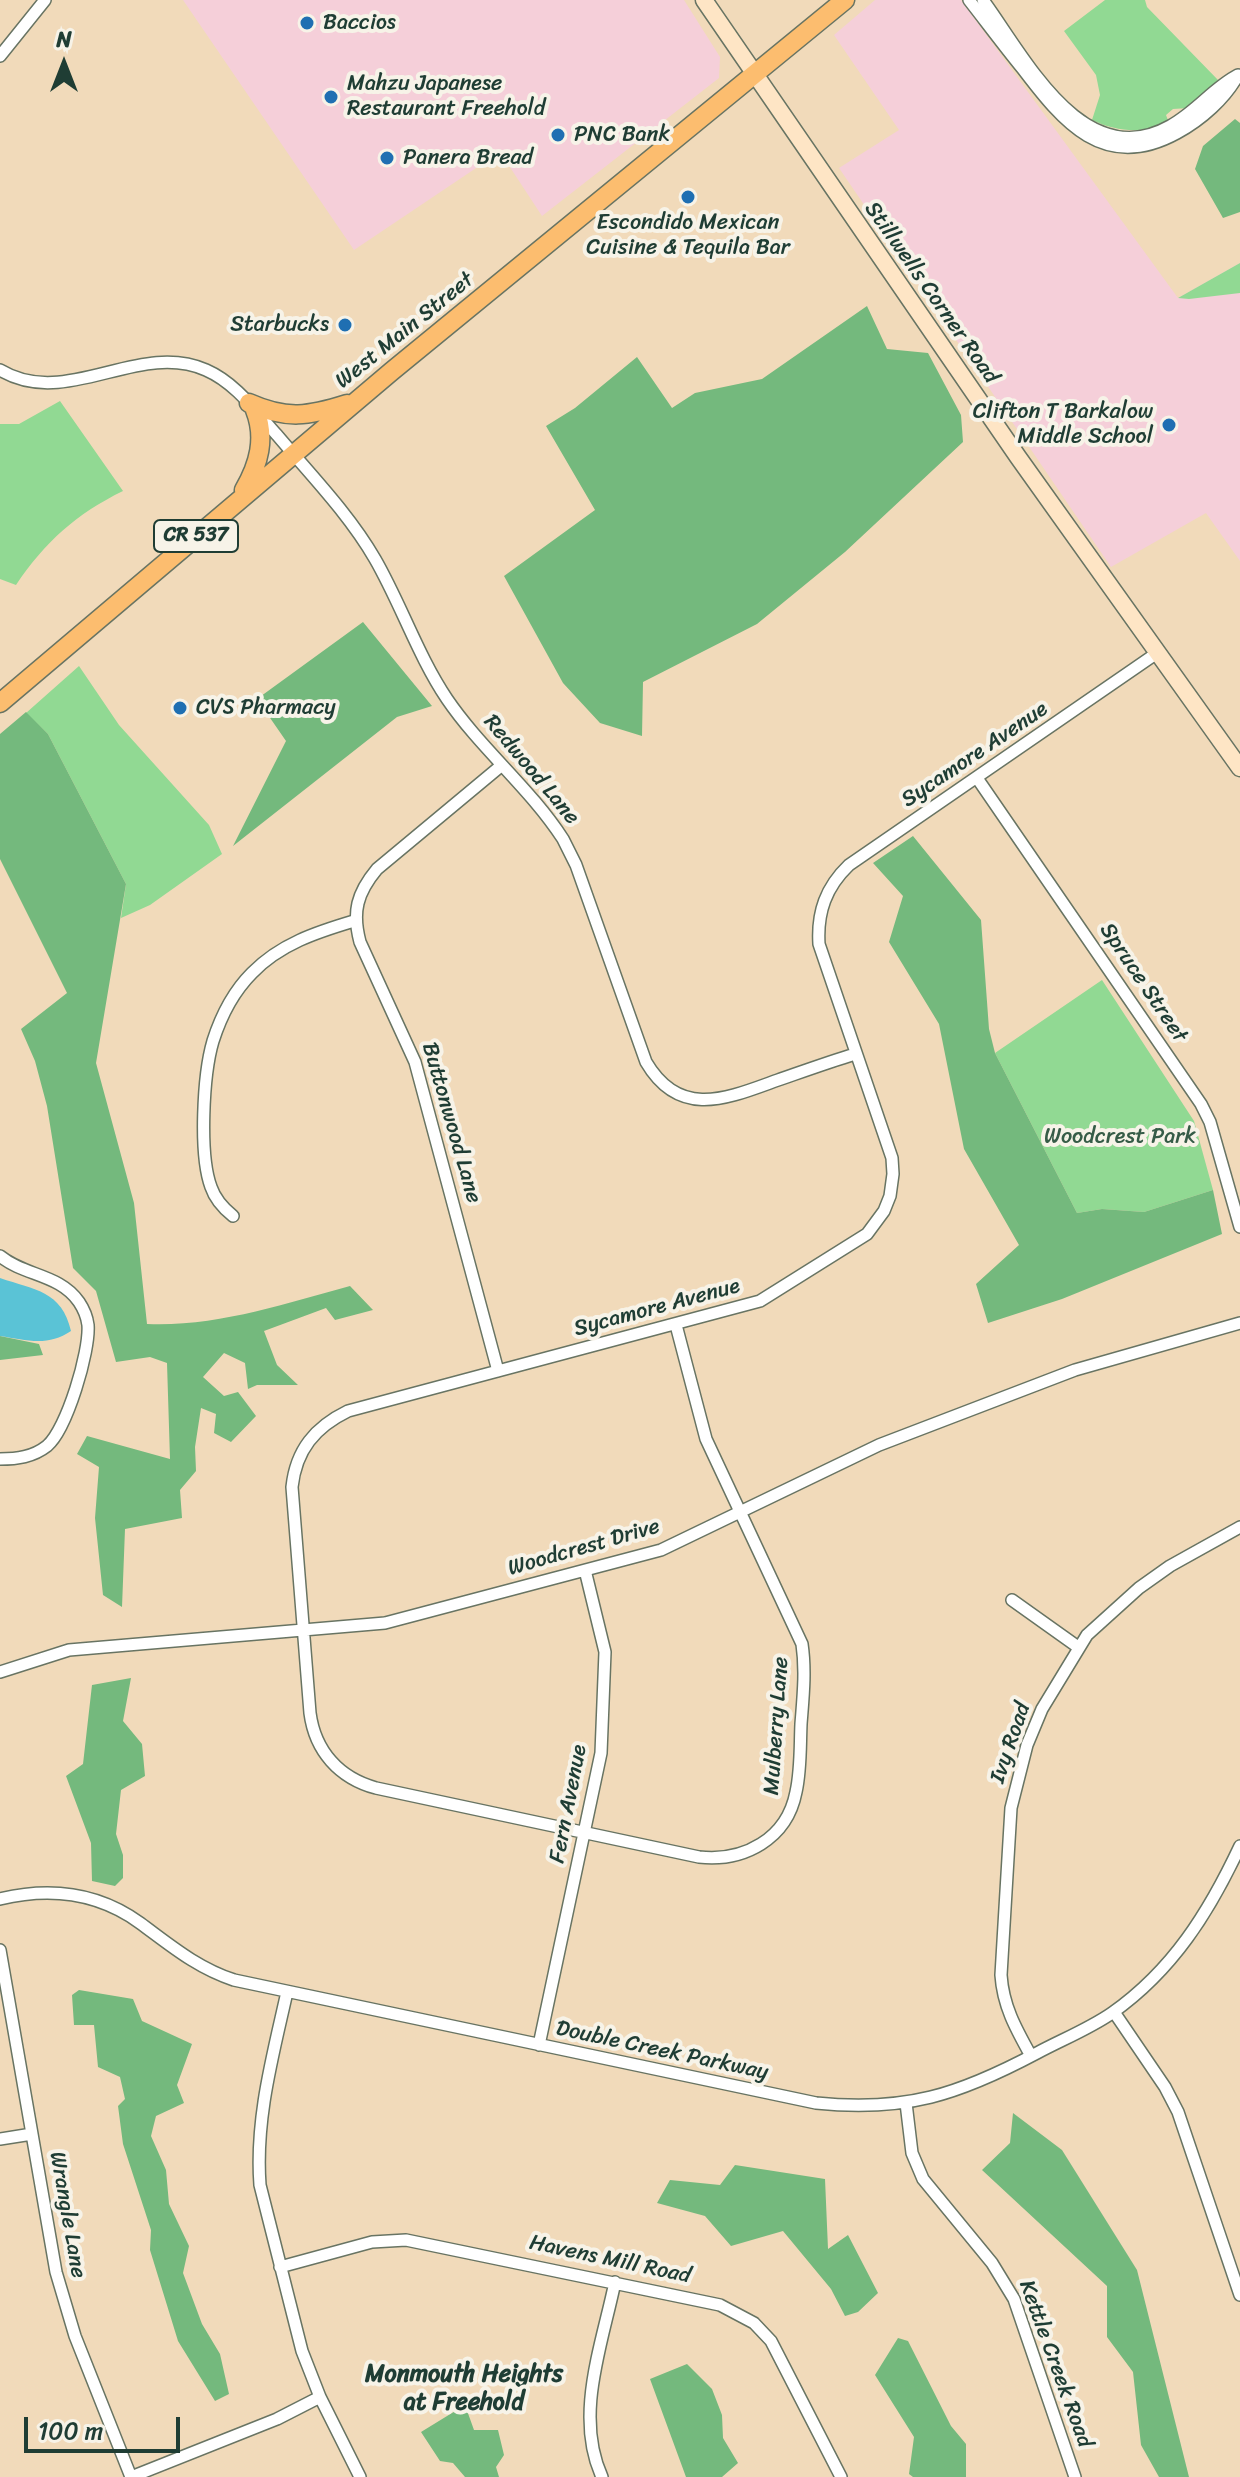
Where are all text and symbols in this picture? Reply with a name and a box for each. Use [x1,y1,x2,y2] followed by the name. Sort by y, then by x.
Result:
[323,10,396,36] place label: Baccios
[298,14,316,32] marker: Baccios
[56,20,72,59] text: N
[24,24,104,104] north arrow
[347,71,545,122] place label: Mahzu Japanese Restaurant Freehold
[322,88,340,106] marker: Mahzu Japanese Restaurant Freehold
[574,122,670,148] place label: PNC Bank
[549,126,567,144] marker: PNC Bank
[403,145,533,171] place label: Panera Bread
[378,149,396,167] marker: Panera Bread
[679,188,697,206] marker: Escondido Mexican Cuisine & Tequila Bar
[858,197,1004,389] street label: Stillwells Corner Road
[586,210,790,262] place label: Escondido Mexican Cuisine & Tequila Bar
[331,267,479,395] street label: West Main Street
[230,312,329,338] place label: Starbucks
[336,316,354,334] marker: Starbucks
[973,399,1153,450] place label: Clifton T Barkalow Middle School
[1160,416,1178,434] marker: Clifton T Barkalow Middle School
[154,520,238,552] road number: CR 537
[196,695,336,721] place label: CVS Pharmacy
[897,696,1053,814] street label: Sycamore Avenue
[171,699,189,717] marker: CVS Pharmacy
[477,710,585,830] street label: Redwood Lane
[1093,918,1193,1048] street label: Spruce Street
[415,1040,487,1206] street label: Buttonwood Lane
[1044,1124,1196,1150] park label: Woodcrest Park
[571,1273,743,1343] street label: Sycamore Avenue
[505,1514,663,1582] street label: Woodcrest Drive
[759,1656,795,1796] street label: Mulberry Lane
[985,1699,1037,1787] street label: Ivy Road
[545,1743,593,1865] street label: Fern Avenue
[553,2016,771,2086] street label: Double Creek Parkway
[43,2150,91,2280] street label: Wrangle Lane
[527,2230,693,2290] street label: Havens Mill Road
[1012,2277,1098,2451] street label: Kettle Creek Road
[365,2361,563,2417] district label: Monmouth Heights at Freehold
[28,2401,184,2451] scale bar
[38,2410,103,2452] text: 100 m

